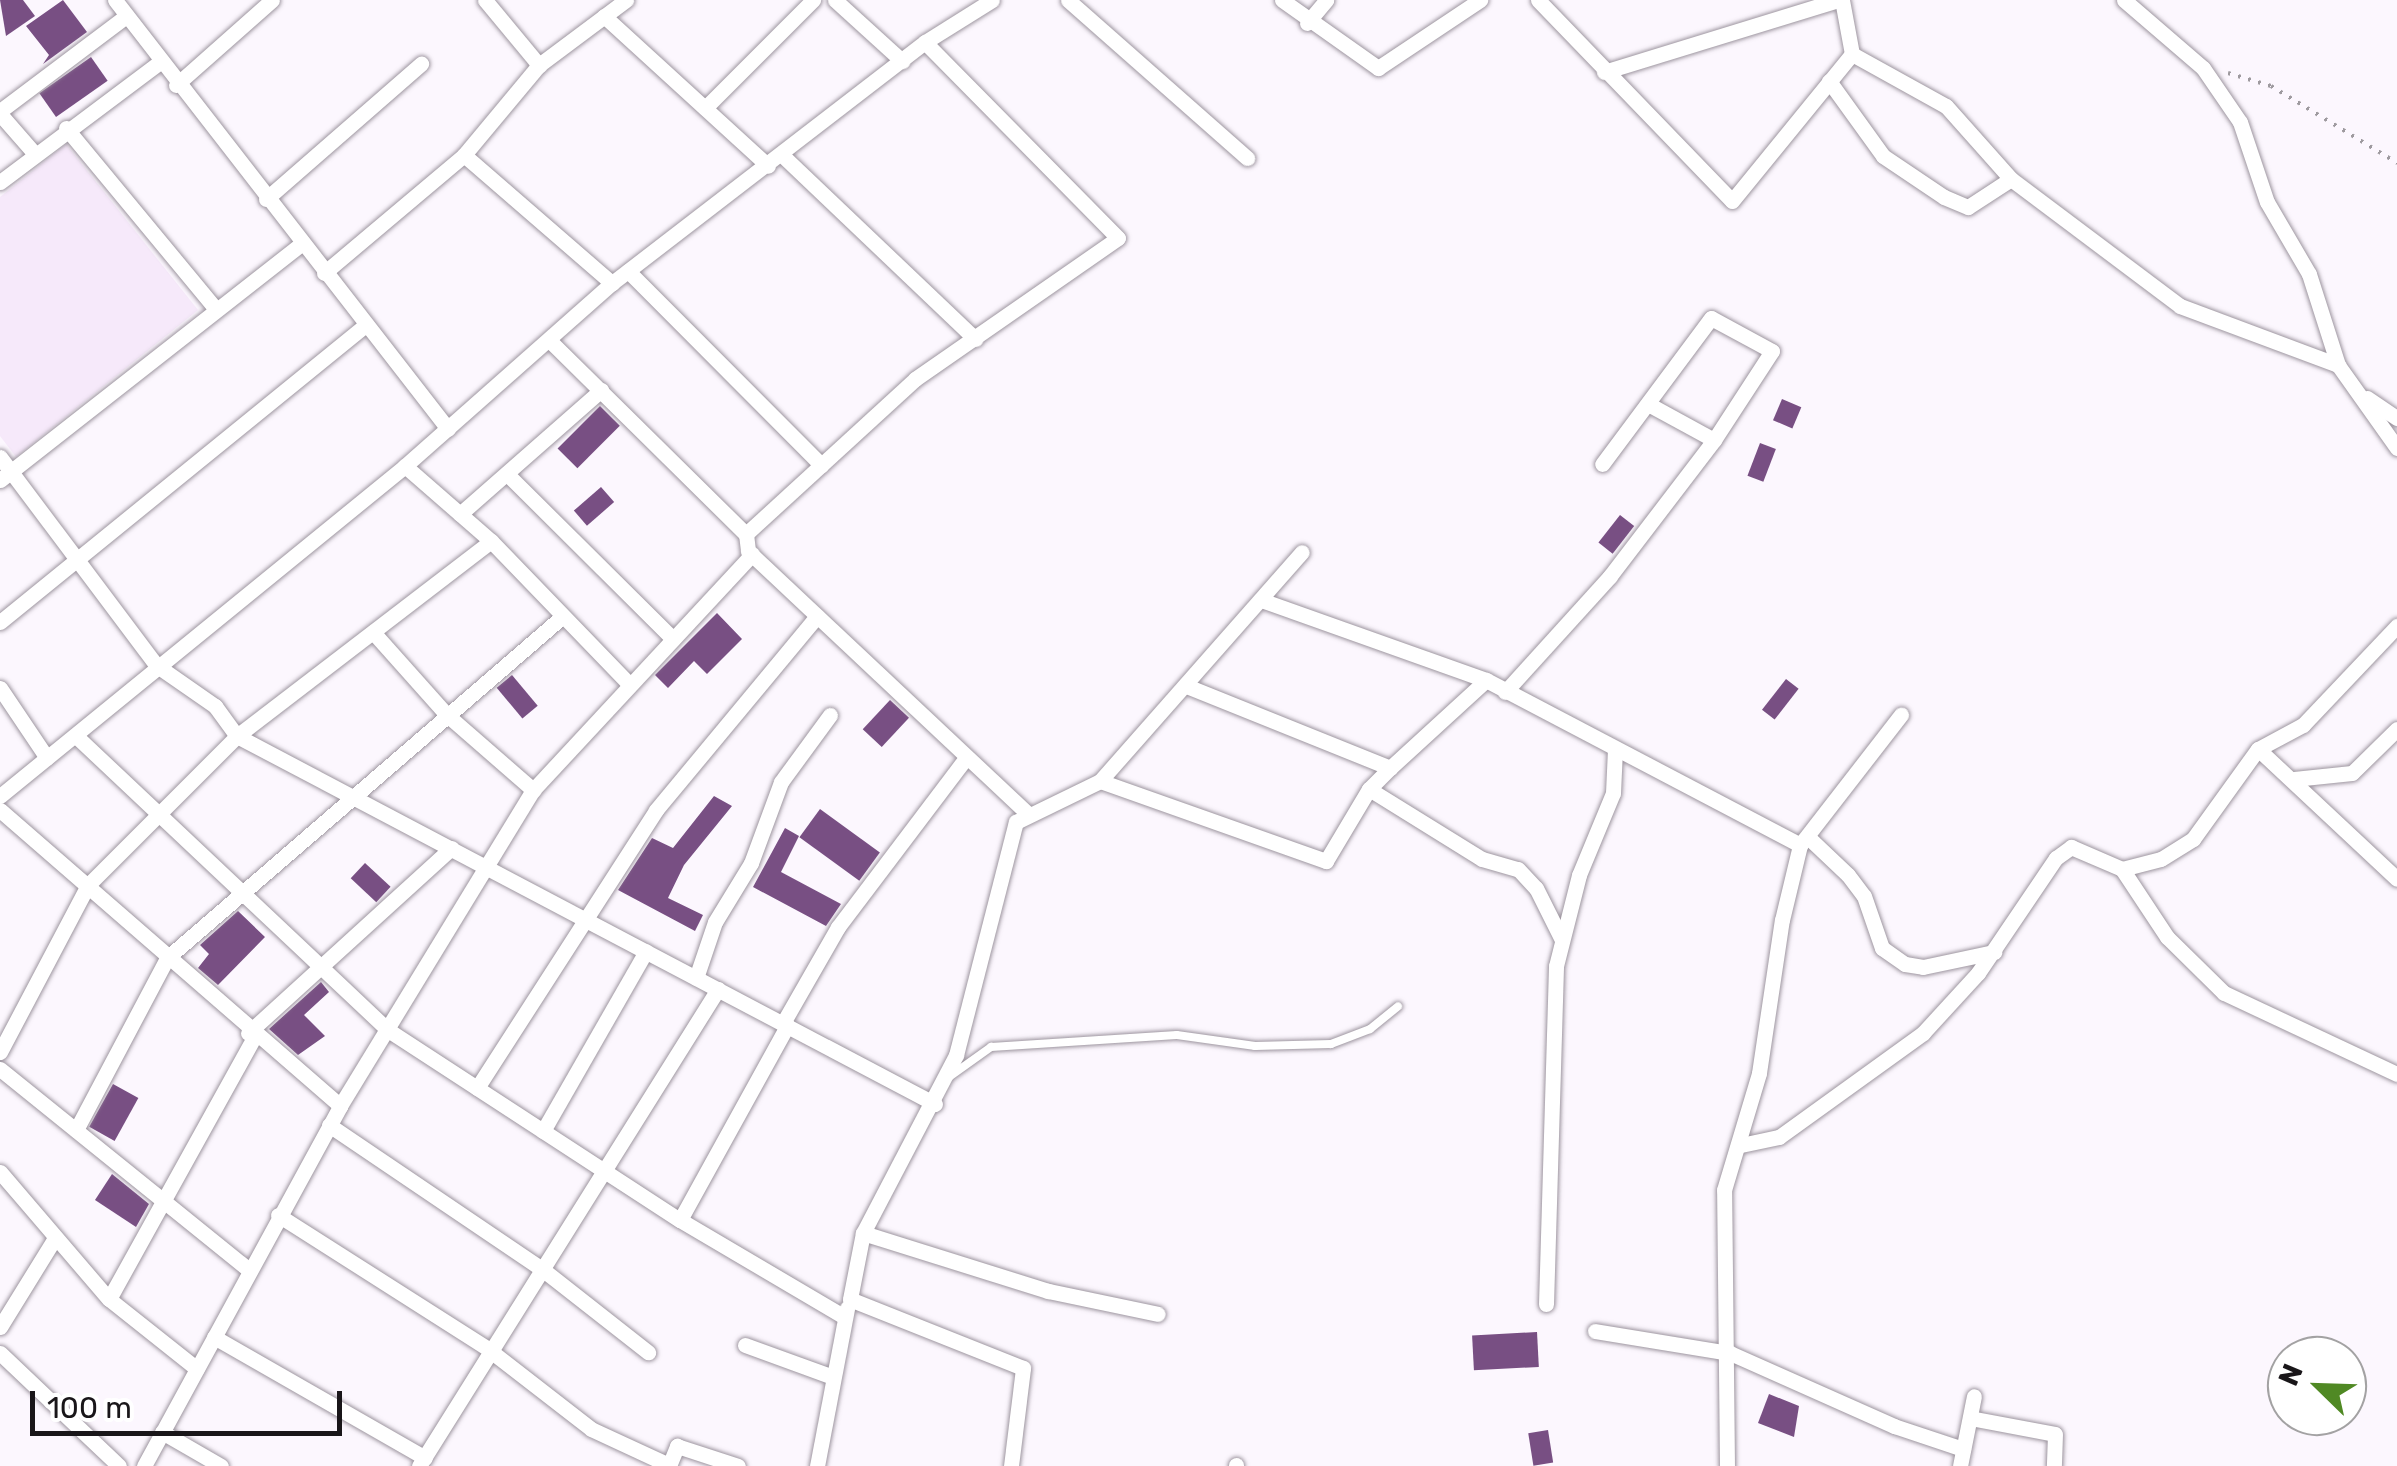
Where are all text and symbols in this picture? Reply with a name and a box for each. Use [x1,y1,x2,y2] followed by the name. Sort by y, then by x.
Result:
[2267,1336,2367,1436] north arrow
[2272,1359,2310,1391] text: N
[35,1371,348,1433] scale bar
[47,1390,132,1426] text: 100 m

